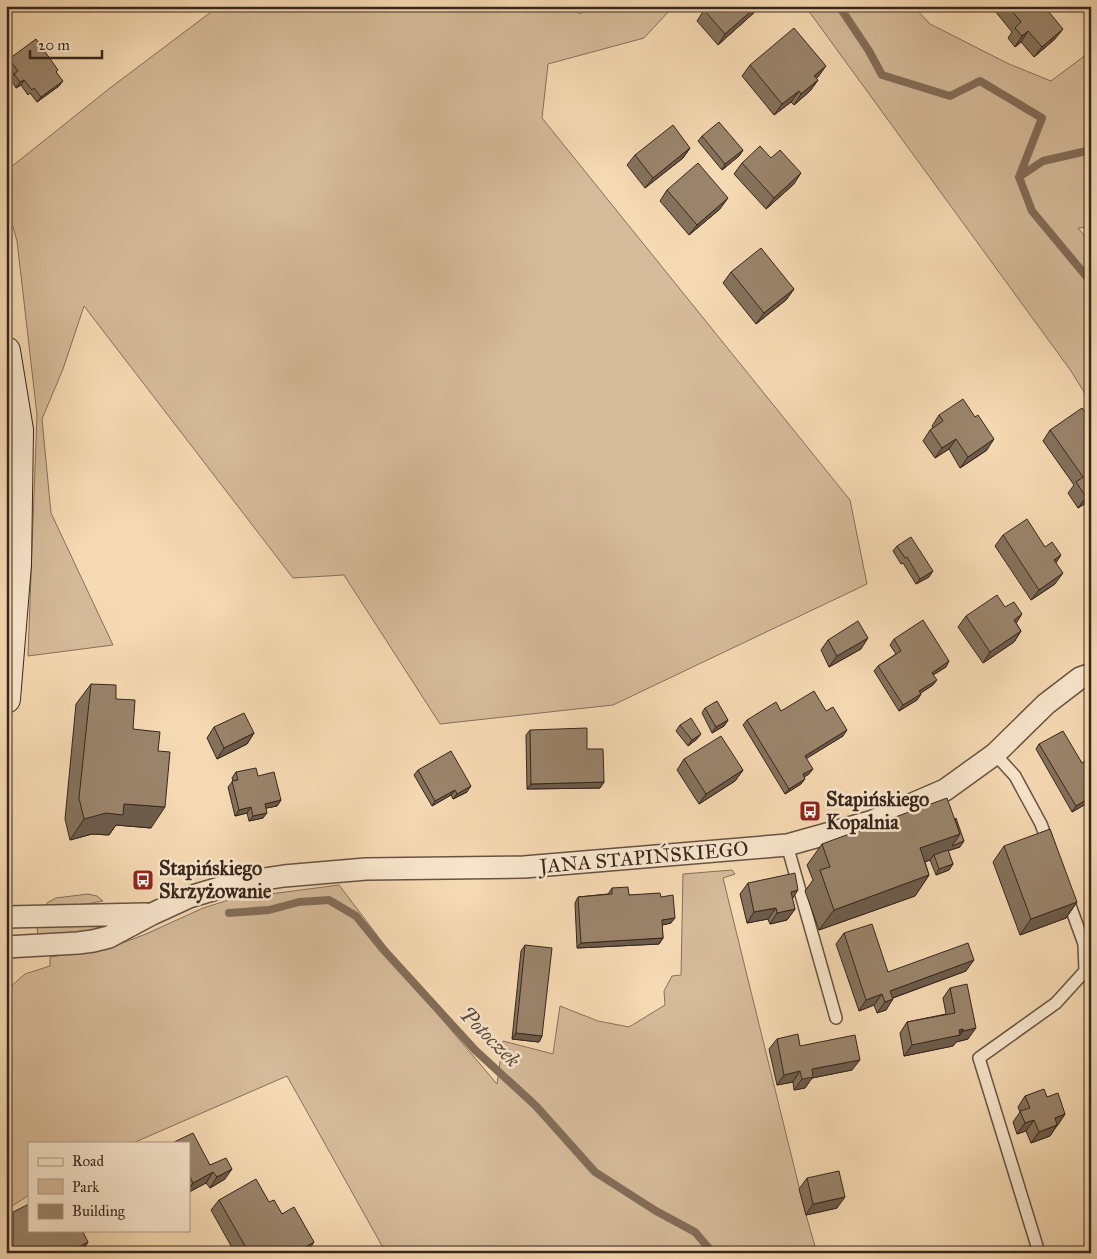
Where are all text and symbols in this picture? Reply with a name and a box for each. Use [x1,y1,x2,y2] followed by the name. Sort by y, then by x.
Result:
[30,28,102,60] scale bar
[38,36,70,54] text: 20 m
[826,787,929,835] place label: Stapińskiego Kopalnia
[798,799,822,823] bus stop icon: Stapińskiego Kopalnia
[536,834,750,879] street label: JANA STAPIŃSKIEGO
[159,856,272,904] place label: Stapińskiego Skrzyżowanie
[131,868,155,892] bus stop icon: Stapińskiego Skrzyżowanie
[454,1001,526,1073] water label: Potoczek
[28,1142,190,1232] legend
[72,1152,104,1170] text: Road
[72,1178,99,1196] text: Park
[72,1202,126,1220] text: Building

